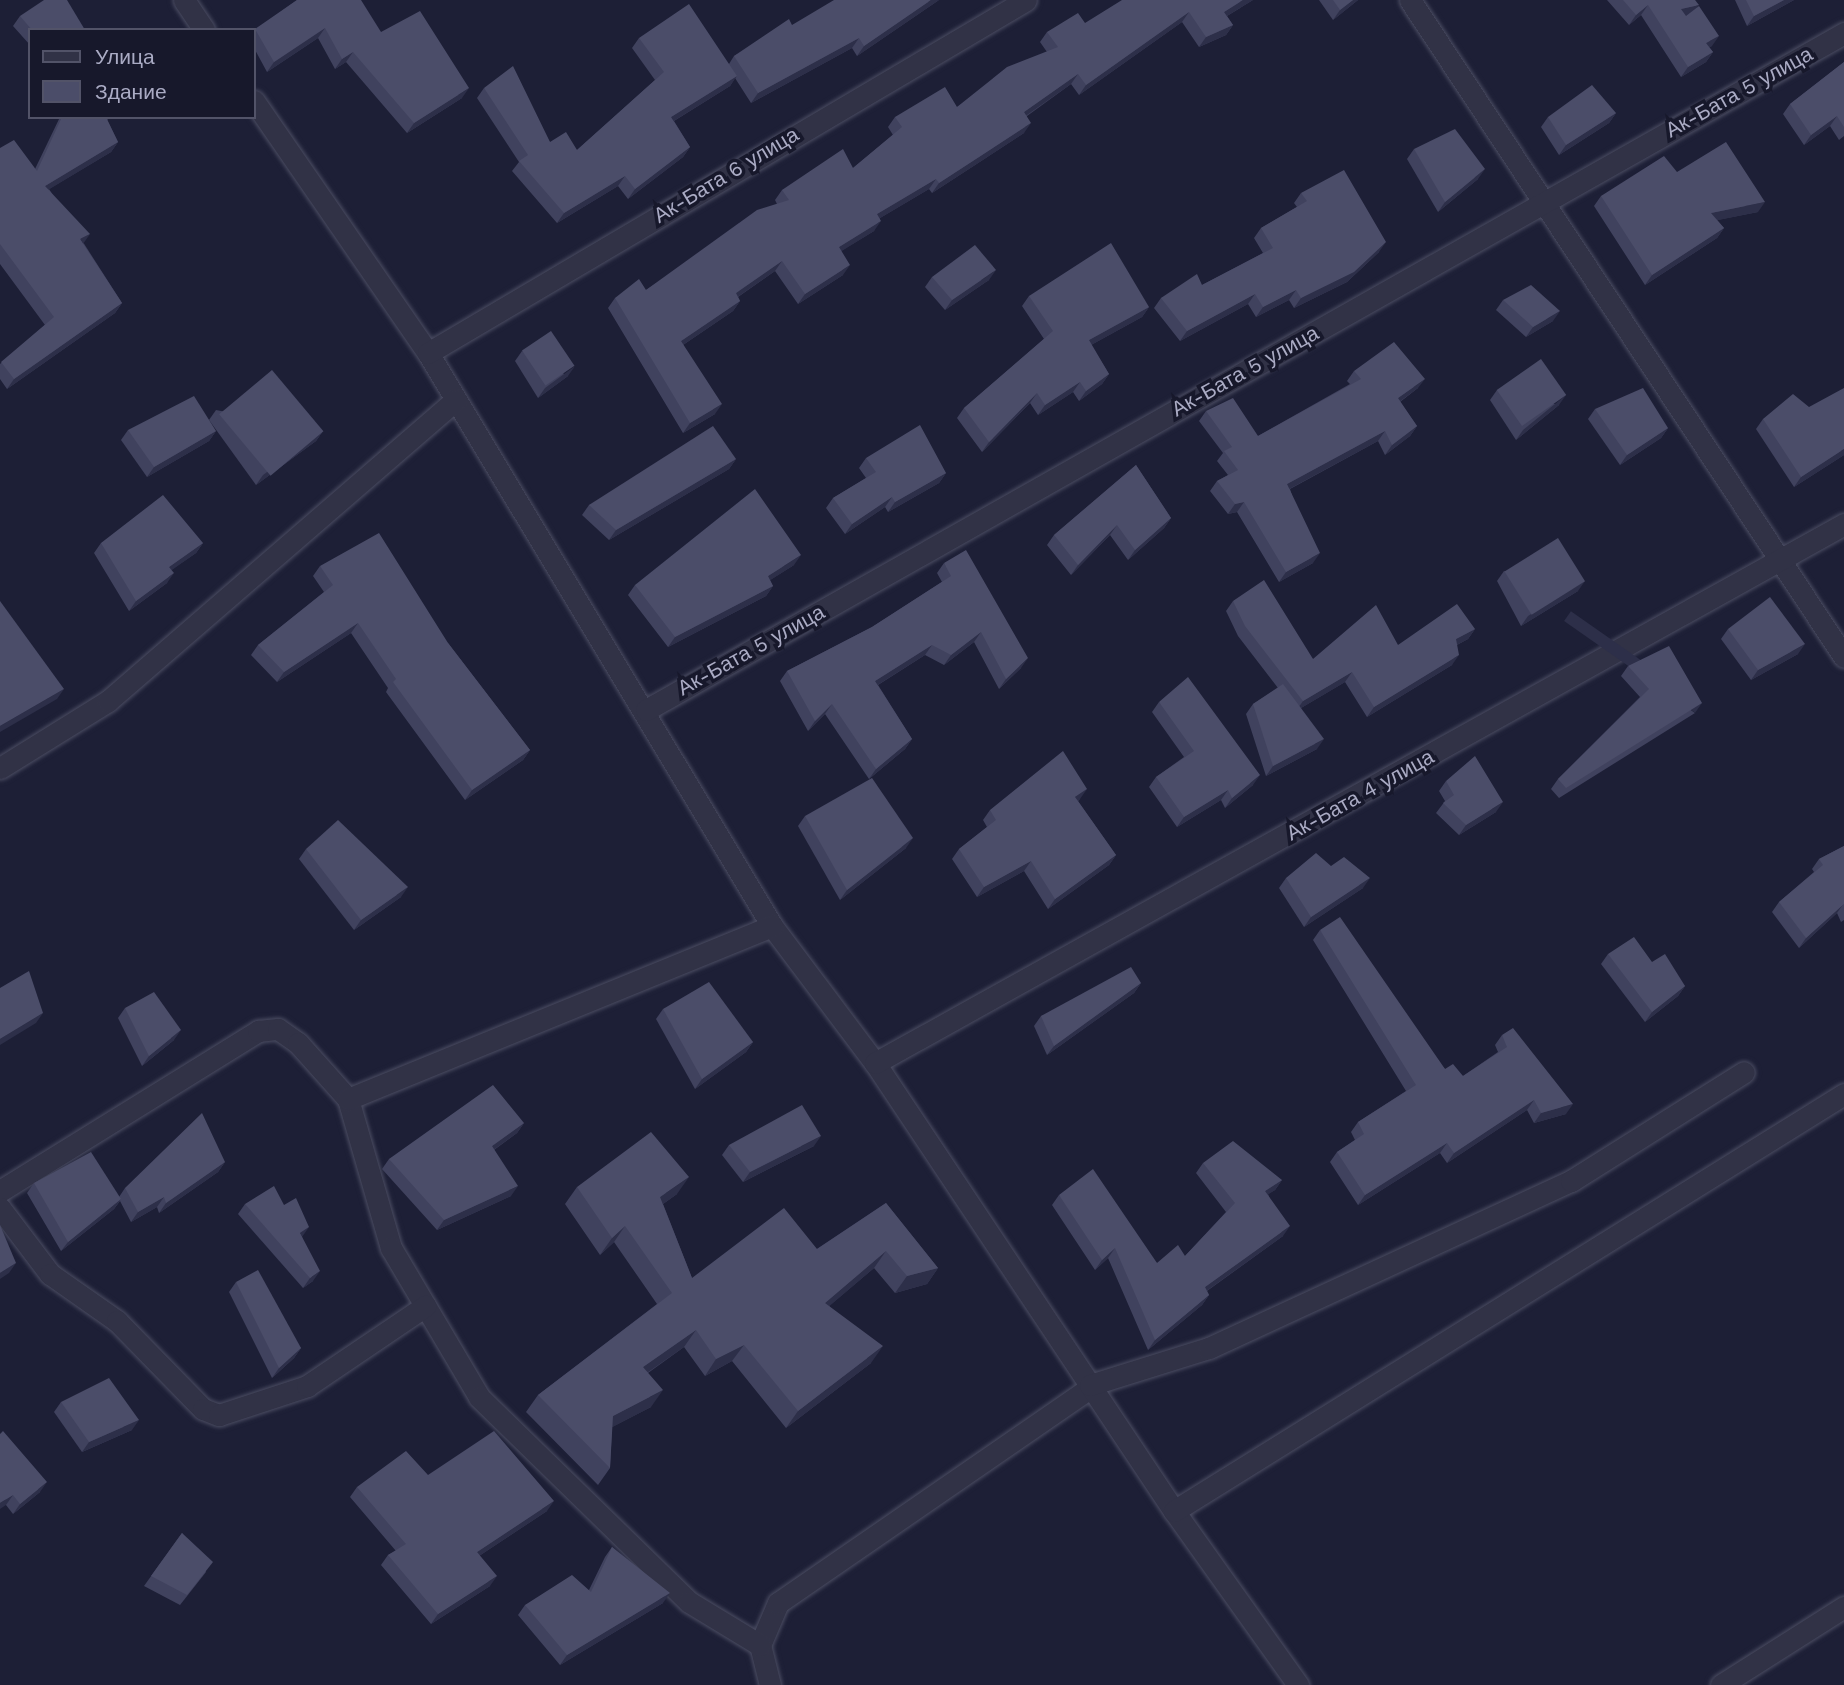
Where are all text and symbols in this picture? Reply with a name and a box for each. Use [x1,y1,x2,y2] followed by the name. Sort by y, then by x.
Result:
[28,28,256,119] legend
[1661,41,1817,143] street label: Ак-Бата 5 улица
[95,44,155,69] text: Улица
[95,79,167,104] text: Здание
[649,122,803,228] street label: Ак-Бата 6 улица
[1167,320,1323,422] street label: Ак-Бата 5 улица
[673,599,829,701] street label: Ак-Бата 5 улица
[1282,744,1438,846] street label: Ак-Бата 4 улица

